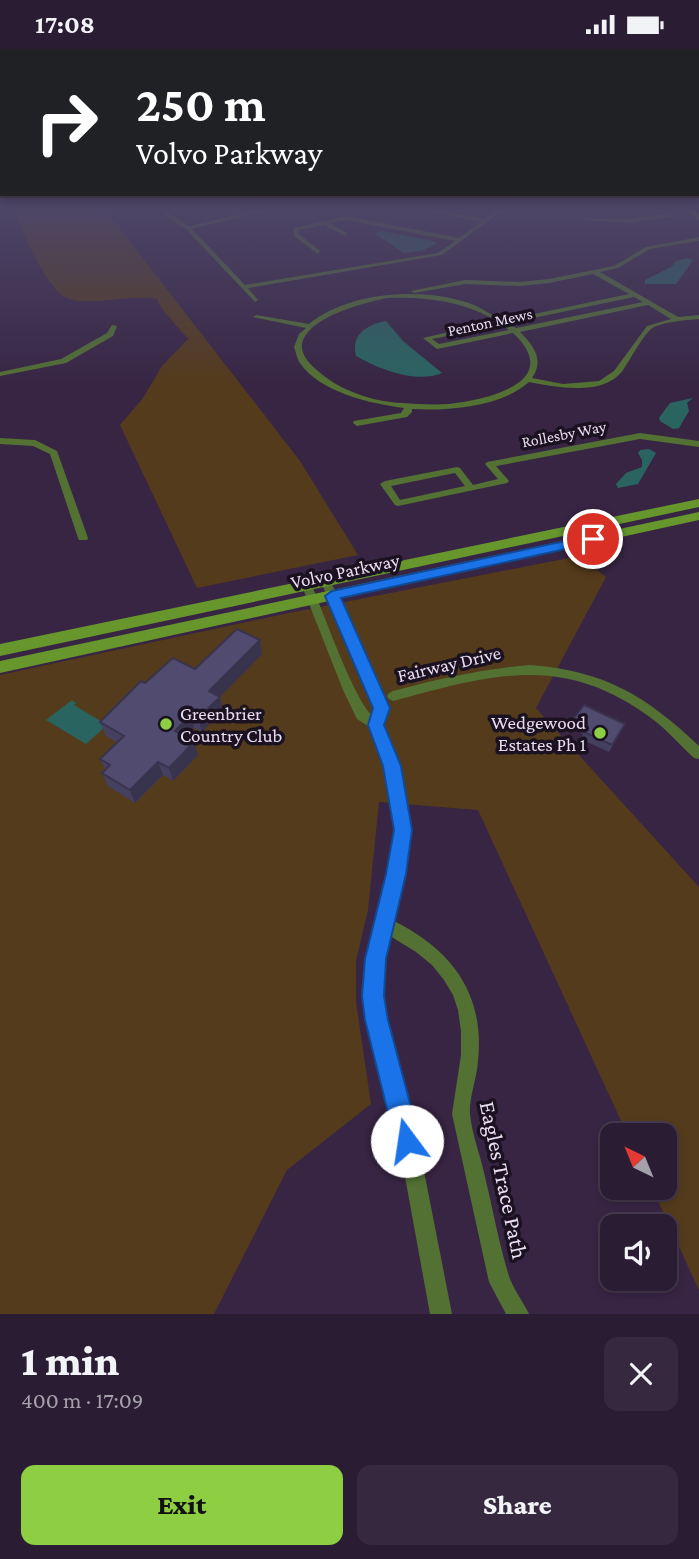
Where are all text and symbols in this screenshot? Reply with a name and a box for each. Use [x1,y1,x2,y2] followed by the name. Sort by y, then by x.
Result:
[35,10,95,39] text: 17:08
[21,77,112,168] icon: right
[136,77,266,132] text: 250 m
[136,135,323,171] text: Volvo Parkway
[446,305,534,339] street label: Penton Mews
[520,417,608,451] street label: Rollesby Way
[563,509,623,569] pin
[574,520,612,558] icon: arrive
[289,549,402,593] street label: Volvo Parkway
[395,642,503,686] street label: Fairway Drive
[180,703,282,746] place label: Greenbrier Country Club
[491,712,586,755] place label: Wedgewood Estates Ph 1
[158,716,174,732] marker: Greenbrier Country Club
[592,725,608,741] marker: Wedgewood Estates Ph 1
[475,1099,533,1261] street label: Eagles Trace Path
[370,1104,444,1178] position arrow
[600,1123,677,1201] north arrow
[600,1123,677,1291] map controls
[600,1214,677,1291] button: sound
[21,1337,119,1384] text: 1 min
[604,1337,678,1411] button: close
[21,1387,144,1413] text: 400 m · 17:09
[21,1465,343,1545] button: Exit
[357,1465,678,1545] button: Share

